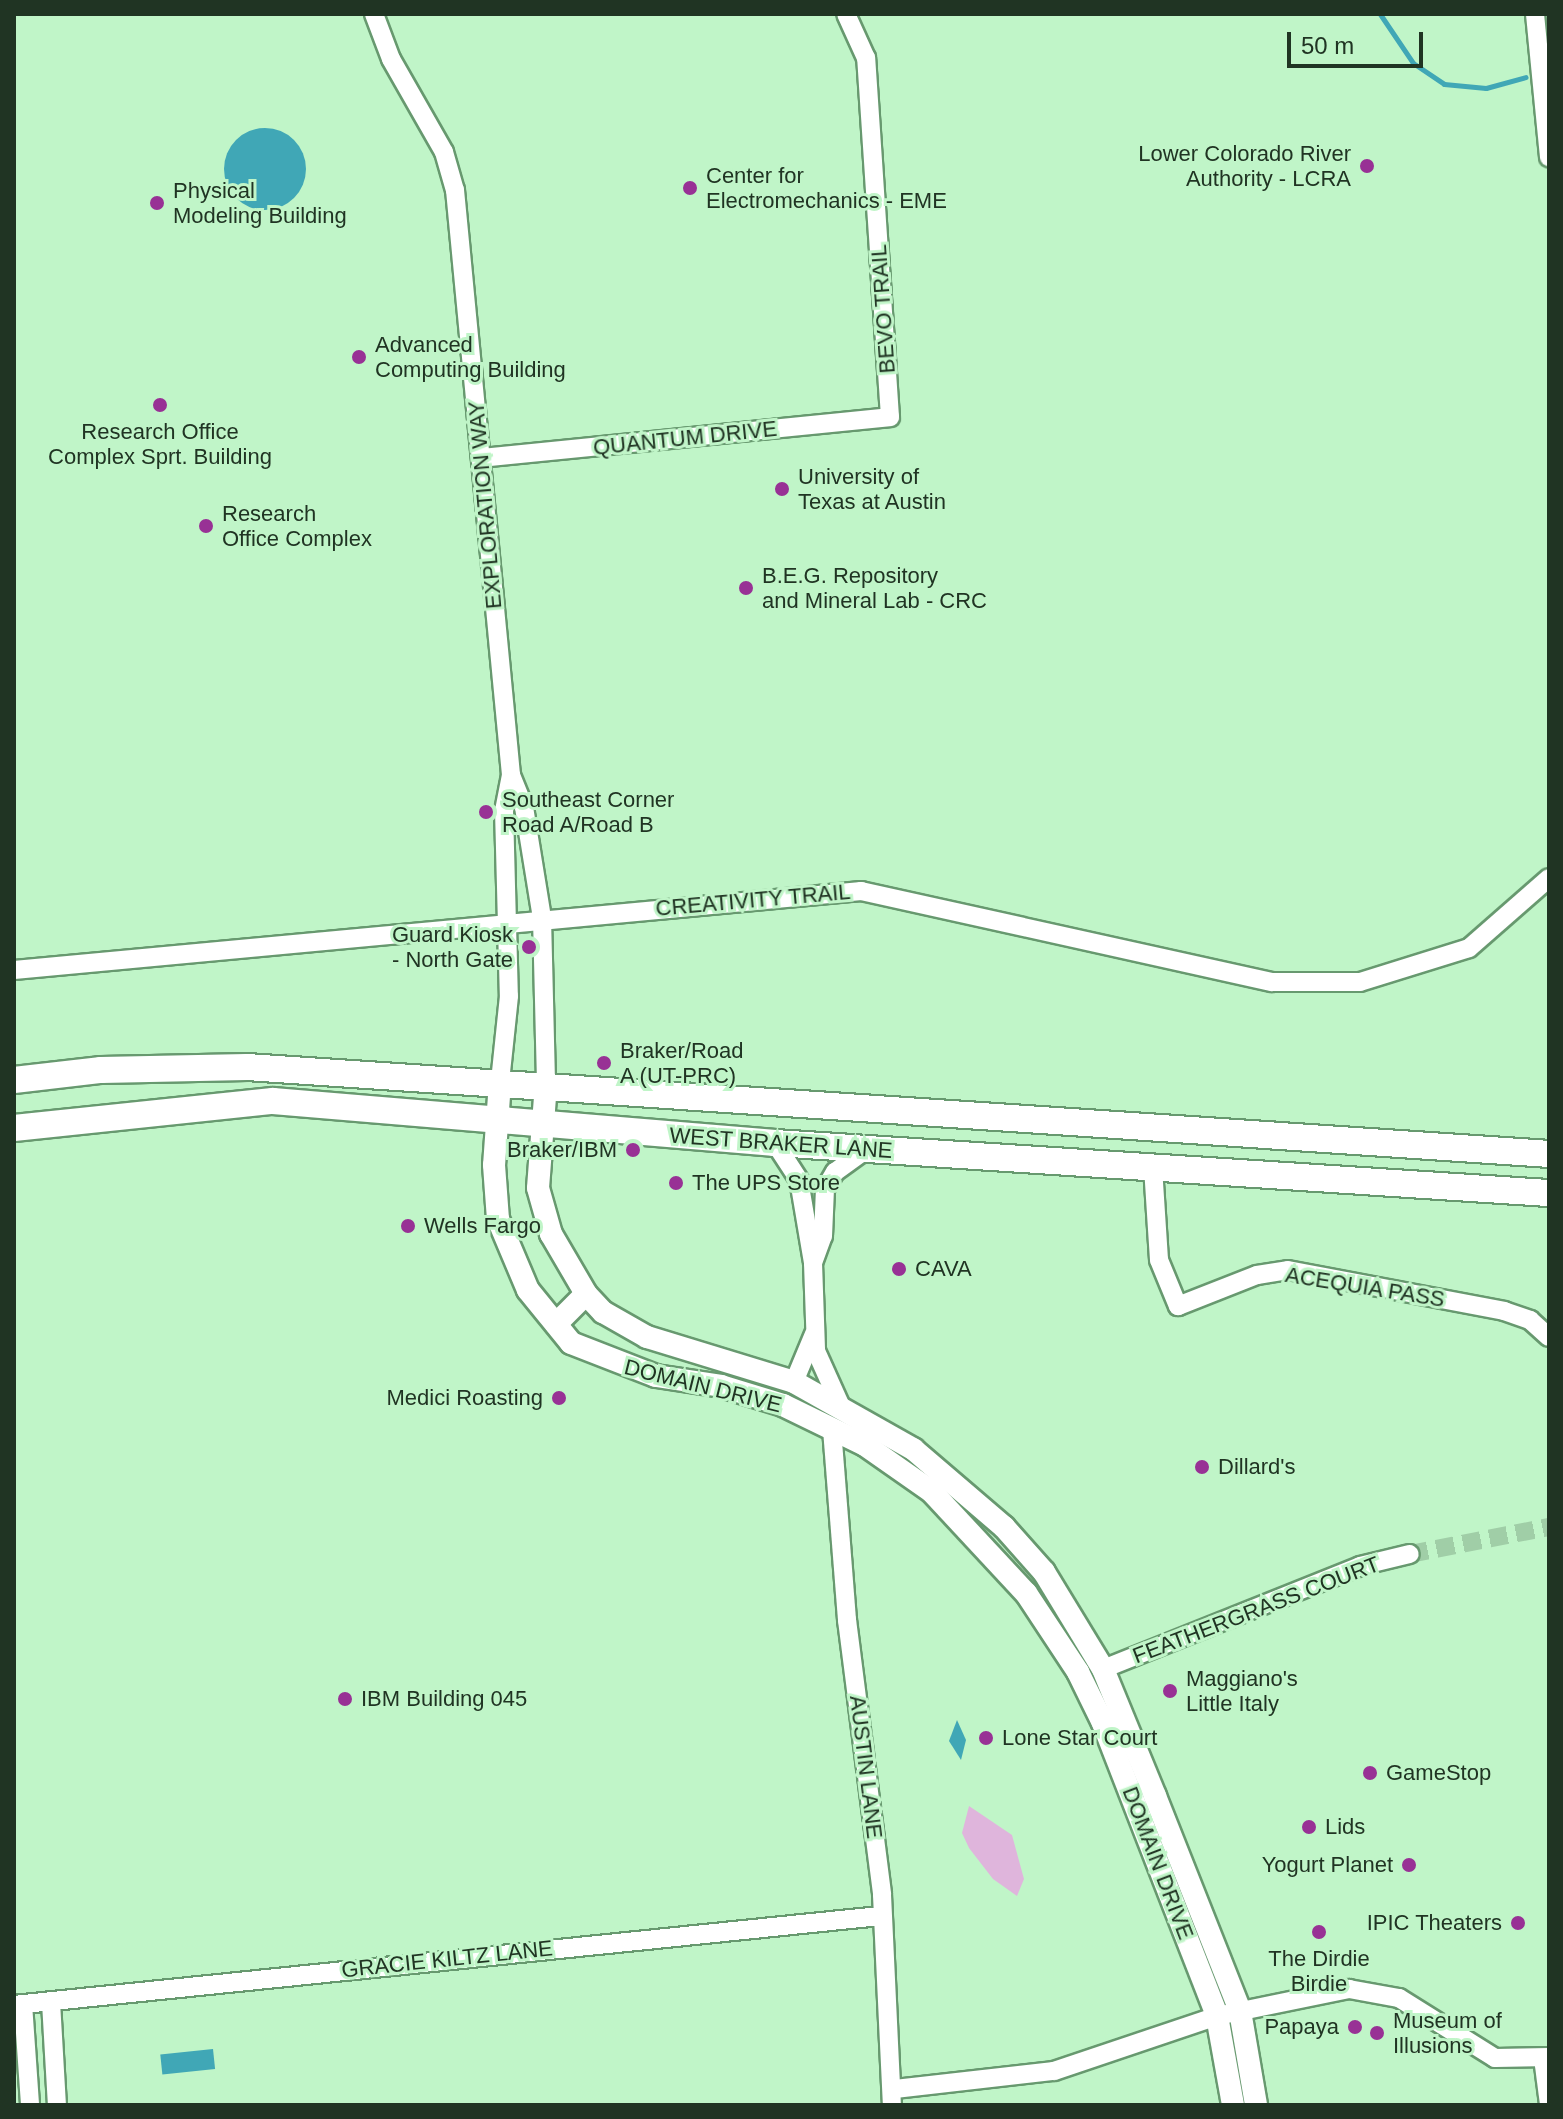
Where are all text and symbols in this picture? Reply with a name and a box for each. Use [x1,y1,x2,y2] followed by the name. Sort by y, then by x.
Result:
[1291,16,1427,66] scale bar
[1301,32,1354,59] text: 50 m
[1138,140,1351,192] place label: Lower Colorado River Authority - LCRA
[1358,157,1376,175] marker: Lower Colorado River Authority - LCRA
[706,162,947,214] place label: Center for Electromechanics - EME
[173,177,347,228] place label: Physical Modeling Building
[681,179,699,197] marker: Center for Electromechanics - EME
[148,194,166,212] marker: Physical Modeling Building
[865,243,901,375] street label: BEVO TRAIL
[375,331,566,382] place label: Advanced Computing Building
[350,348,368,366] marker: Advanced Computing Building
[151,396,169,414] marker: Research Office Complex Sprt. Building
[463,400,507,610] street label: EXPLORATION WAY
[592,415,778,461] street label: QUANTUM DRIVE
[48,418,272,470] place label: Research Office Complex Sprt. Building
[798,463,947,514] place label: University of Texas at Austin
[773,480,791,498] marker: University of Texas at Austin
[222,500,372,552] place label: Research Office Complex
[197,517,215,535] marker: Research Office Complex
[762,562,987,614] place label: B.E.G. Repository and Mineral Lab - CRC
[737,579,755,597] marker: B.E.G. Repository and Mineral Lab - CRC
[502,786,674,838] place label: Southeast Corner Road A/Road B
[477,803,495,821] marker: Southeast Corner Road A/Road B
[654,878,852,922] street label: CREATIVITY TRAIL
[392,921,513,972] place label: Guard Kiosk - North Gate
[520,938,538,956] marker: Guard Kiosk - North Gate
[620,1037,744,1088] place label: Braker/Road A (UT-PRC)
[595,1054,613,1072] marker: Braker/Road A (UT-PRC)
[668,1122,894,1164] street label: WEST BRAKER LANE
[507,1137,617,1163] place label: Braker/IBM
[624,1141,642,1159] marker: Braker/IBM
[692,1170,840,1196] place label: The UPS Store
[667,1174,685,1192] marker: The UPS Store
[424,1213,541,1239] place label: Wells Fargo
[399,1217,417,1235] marker: Wells Fargo
[915,1256,972,1282] place label: CAVA
[890,1260,908,1278] marker: CAVA
[1283,1261,1447,1313] street label: ACEQUIA PASS
[622,1354,784,1418] street label: DOMAIN DRIVE
[386,1385,543,1411] place label: Medici Roasting
[550,1389,568,1407] marker: Medici Roasting
[1218,1454,1296,1480] place label: Dillard's
[1193,1458,1211,1476] marker: Dillard's
[1129,1551,1383,1669] street label: FEATHERGRASS COURT
[1186,1665,1298,1716] place label: Maggiano's Little Italy
[1161,1682,1179,1700] marker: Maggiano's Little Italy
[361,1686,527,1712] place label: IBM Building 045
[336,1690,354,1708] marker: IBM Building 045
[844,1694,888,1840] street label: AUSTIN LANE
[1002,1725,1157,1751] place label: Lone Star Court
[977,1729,995,1747] marker: Lone Star Court
[1386,1760,1491,1786] place label: GameStop
[1361,1764,1379,1782] marker: GameStop
[1117,1783,1199,1943] street label: DOMAIN DRIVE
[1325,1814,1365,1840] place label: Lids
[1300,1818,1318,1836] marker: Lids
[1262,1852,1393,1878] place label: Yogurt Planet
[1400,1856,1418,1874] marker: Yogurt Planet
[1366,1910,1502,1936] place label: IPIC Theaters
[1509,1914,1527,1932] marker: IPIC Theaters
[1310,1923,1328,1941] marker: The Dirdie Birdie
[340,1935,554,1983] street label: GRACIE KILTZ LANE
[1268,1945,1370,1996] place label: The Dirdie Birdie
[1393,2007,1502,2058] place label: Museum of Illusions
[1264,2014,1339,2040] place label: Papaya
[1346,2018,1364,2036] marker: Papaya
[1368,2024,1386,2042] marker: Museum of Illusions

